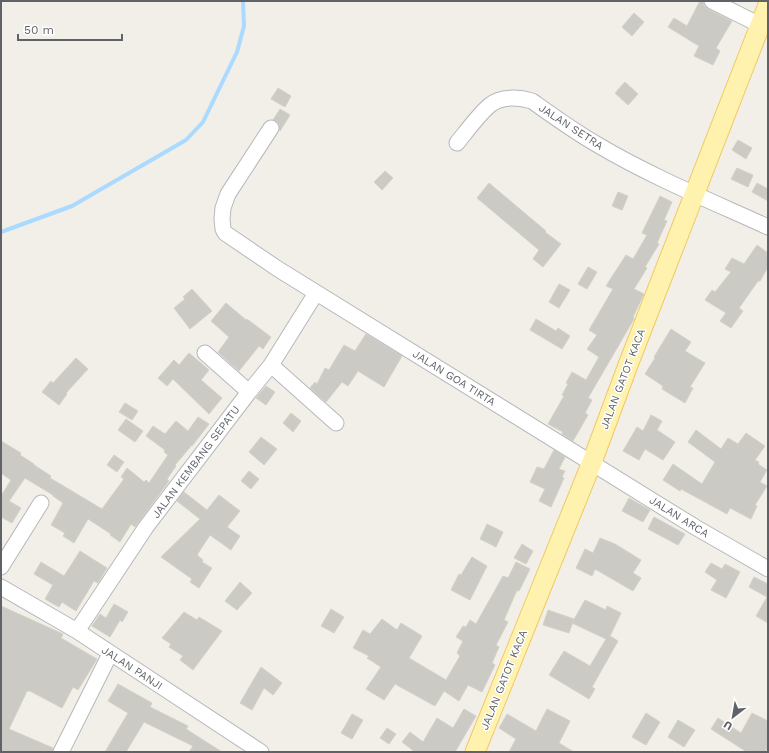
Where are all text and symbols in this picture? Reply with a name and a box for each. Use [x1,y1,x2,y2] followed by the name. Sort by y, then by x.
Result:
[18,16,122,42] scale bar
[24,23,54,37] text: 50 m
[536,101,606,153] street label: JALAN SETRA
[598,327,648,431] street label: JALAN GATOT KACA
[410,347,498,409] street label: JALAN GOA TIRTA
[149,403,243,521] street label: JALAN KEMBANG SEPATU
[647,494,711,540] street label: JALAN ARCA
[478,628,530,732] street label: JALAN GATOT KACA
[99,644,165,692] street label: JALAN PANJI
[713,697,753,737] north arrow
[721,717,735,733] text: U

